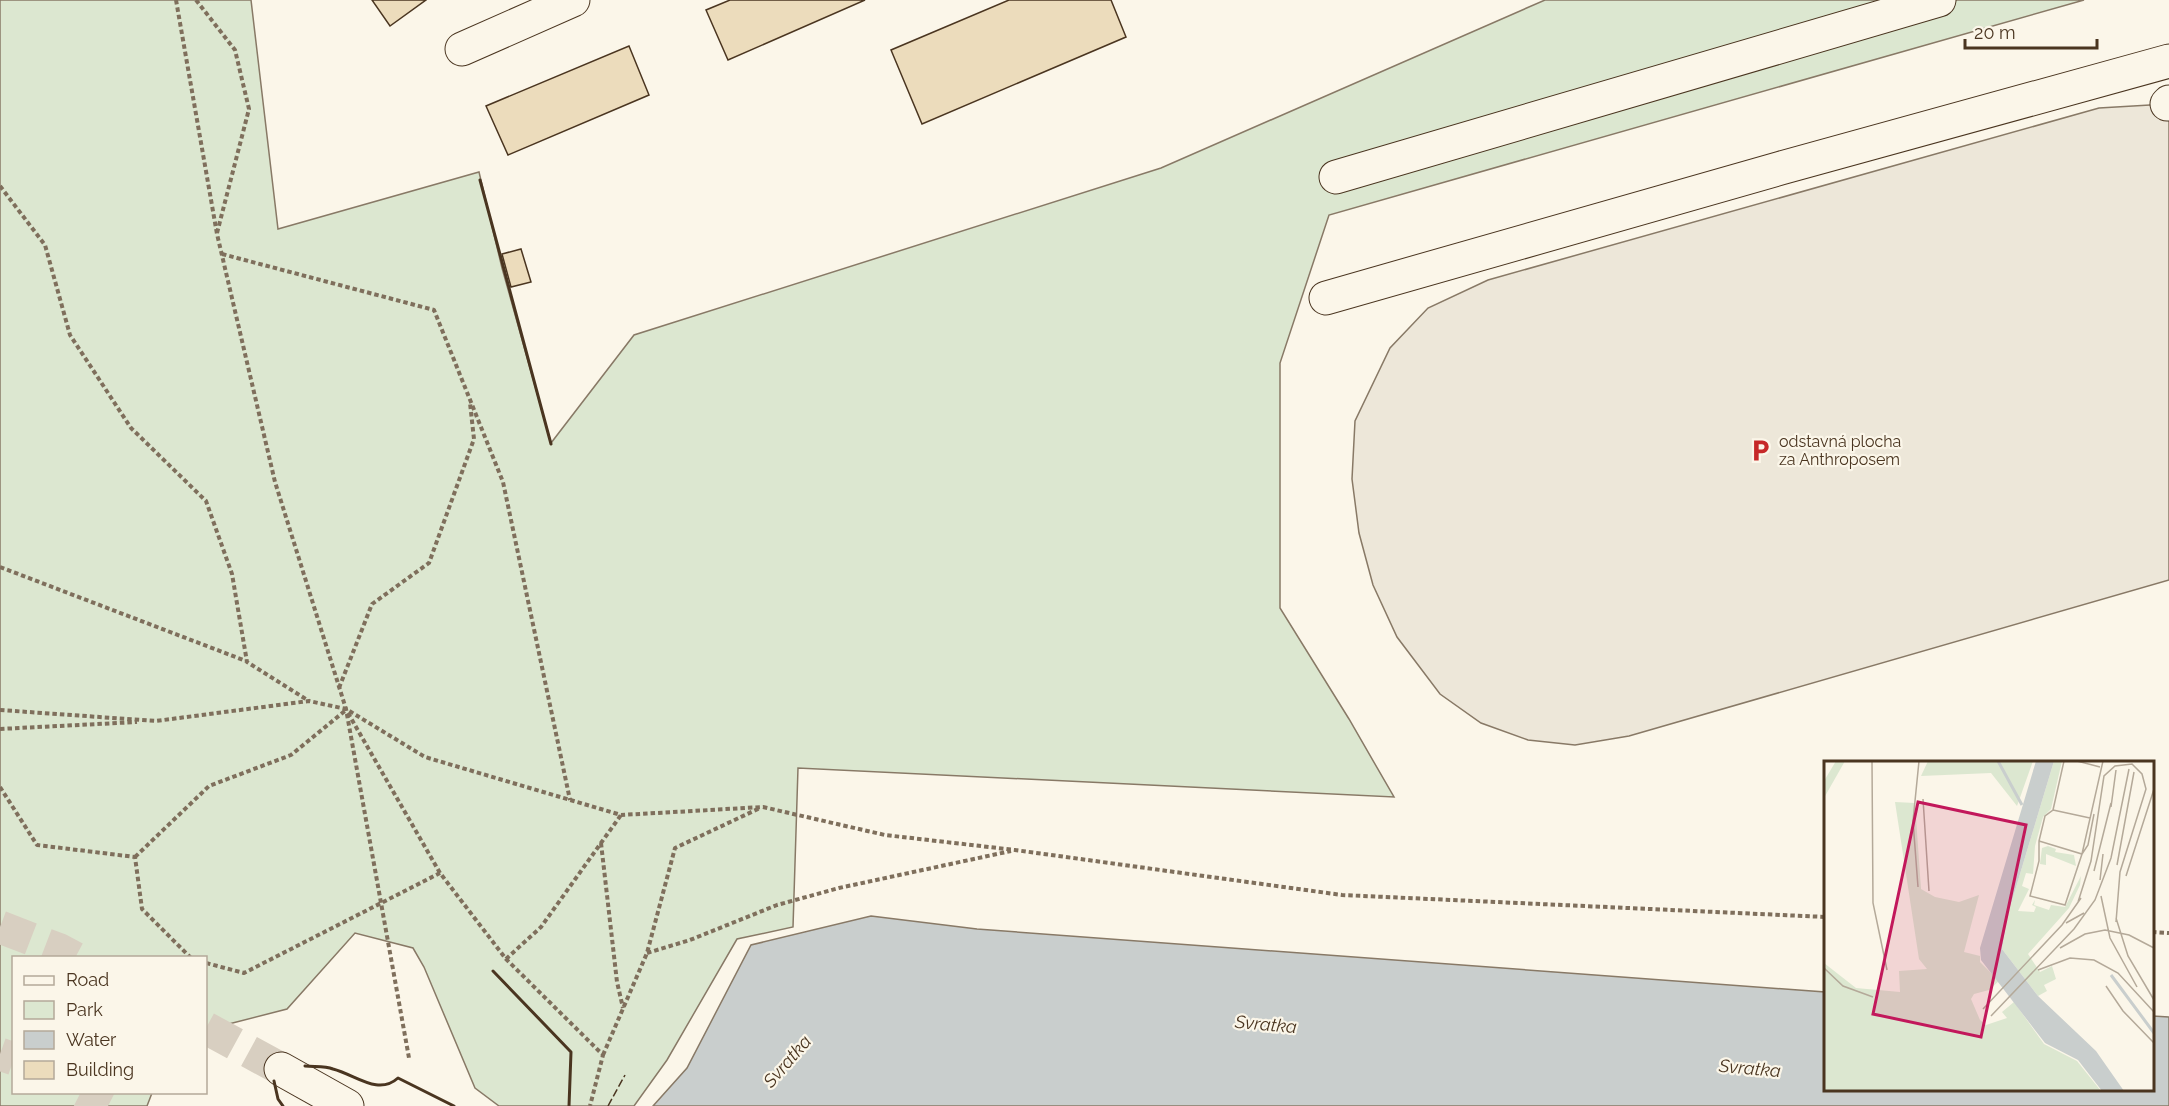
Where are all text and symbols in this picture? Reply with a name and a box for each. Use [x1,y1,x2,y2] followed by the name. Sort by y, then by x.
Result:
[1965,12,2097,50] scale bar
[1974,22,2016,43] text: 20 m
[1779,432,1901,469] place label: odstavná plocha za Anthroposem
[1748,437,1774,463] parking icon: odstavná plocha za Anthroposem
[1824,761,2154,1091] inset map
[12,956,207,1094] legend
[66,969,109,990] text: Road
[66,999,103,1020] text: Park
[1233,1011,1298,1037] water label: Svratka
[66,1029,117,1050] text: Water
[758,1031,815,1092] water label: Svratka
[1717,1055,1782,1081] water label: Svratka
[66,1059,134,1080] text: Building

